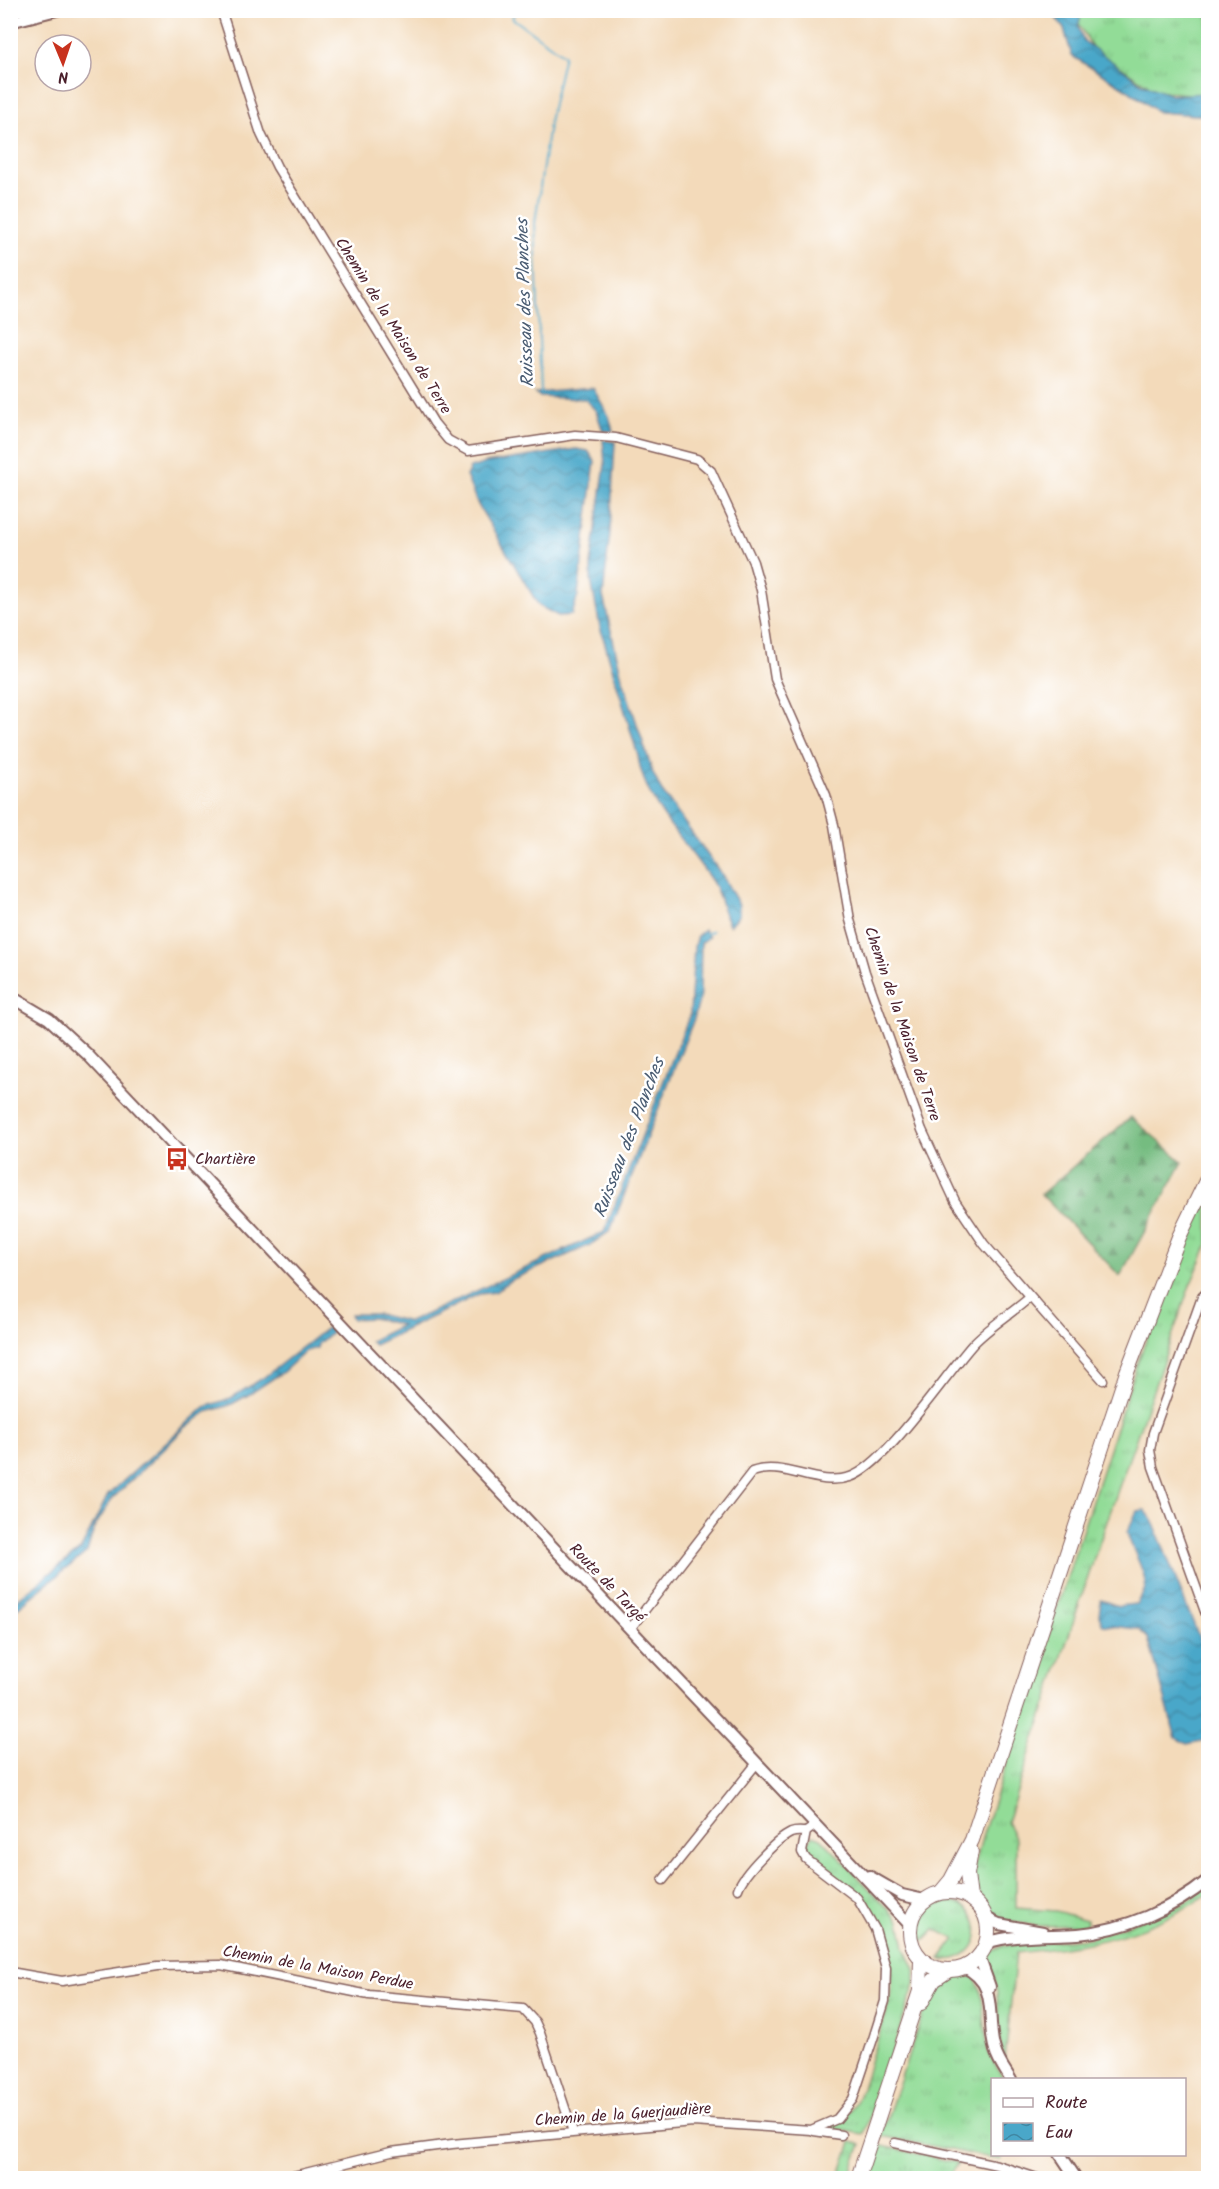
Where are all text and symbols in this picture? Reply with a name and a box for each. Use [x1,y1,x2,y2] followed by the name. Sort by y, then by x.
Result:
[33,33,93,93] north arrow
[58,64,69,89] text: N
[508,216,543,388] water label: Ruisseau des Planches
[328,233,458,419] street label: Chemin de la Maison de Terre
[857,923,947,1125] street label: Chemin de la Maison de Terre
[586,1052,675,1222] water label: Ruisseau des Planches
[164,1146,190,1172] bus stop icon: Chartière
[195,1147,255,1172] place label: Chartière
[563,1538,652,1629] street label: Route de Targé
[221,1939,415,1997] street label: Chemin de la Maison Perdue
[991,2078,1186,2156] legend
[1045,2089,1087,2118] text: Route
[534,2096,712,2134] street label: Chemin de la Guerjaudière
[1045,2119,1073,2148] text: Eau

